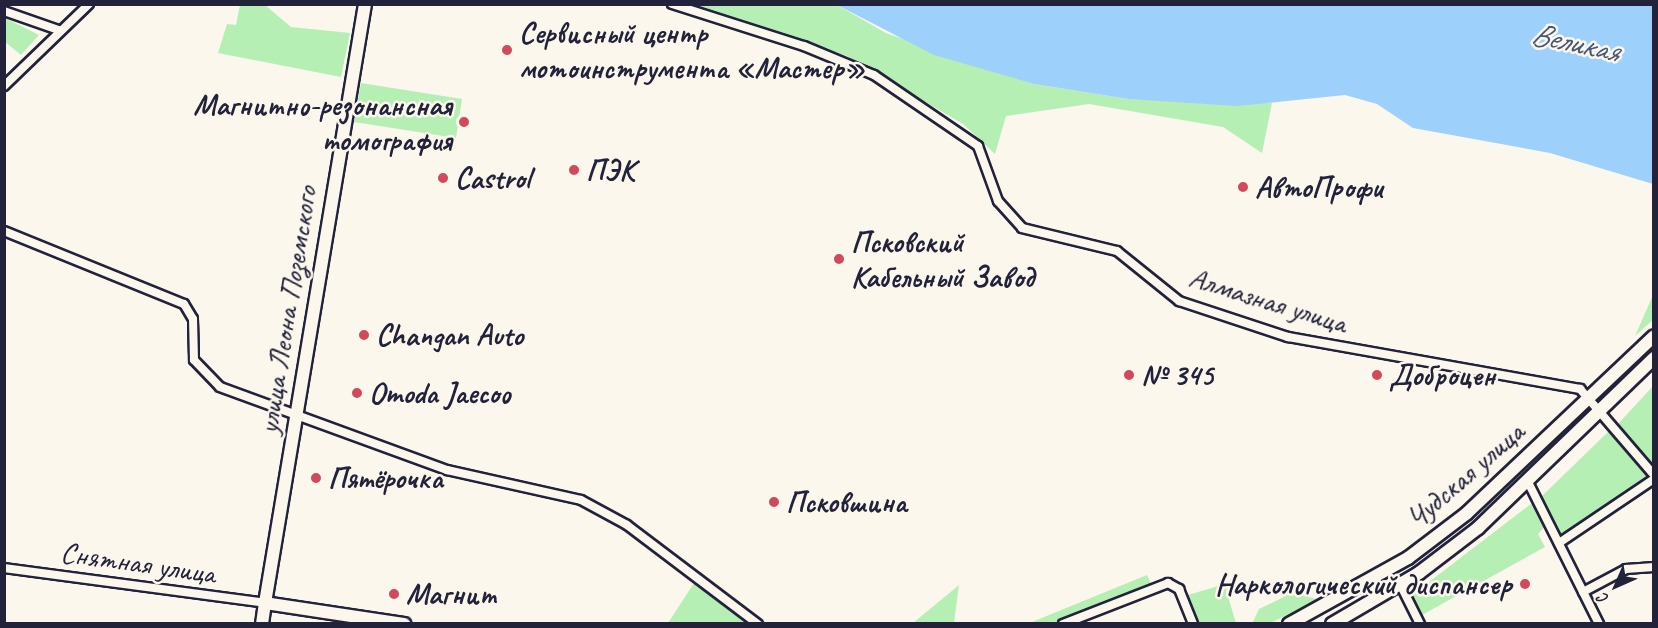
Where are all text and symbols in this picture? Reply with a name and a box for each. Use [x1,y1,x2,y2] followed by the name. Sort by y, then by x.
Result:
[519,15,865,86] place label: Сервисный центр мотоинструмента «Мастер»
[1528,15,1622,71] water label: Великая
[500,43,514,57] marker: Сервисный центр мотоинструмента «Мастер»
[193,87,452,158] place label: Магнитно-резонансная томография
[457,115,471,129] marker: Магнитно-резонансная томография
[586,152,634,188] place label: ПЭК
[455,160,530,196] place label: Castrol
[567,163,581,177] marker: ПЭК
[1255,169,1383,205] place label: АвтоПрофи
[436,171,450,185] marker: Castrol
[1236,180,1250,194] marker: АвтоПрофи
[250,184,324,436] street label: улица Леона Поземского
[851,224,1034,294] place label: Псковский Кабельный Завод
[832,252,846,266] marker: Псковский Кабельный Завод
[1184,259,1352,341] street label: Алмазная улица
[376,317,523,353] place label: Changan Auto
[357,328,371,342] marker: Changan Auto
[1141,357,1213,393] place label: № 345
[1389,357,1495,393] place label: Доброцен
[1122,368,1136,382] marker: № 345
[1370,368,1384,382] marker: Доброцен
[369,375,510,411] place label: Omoda Jaecoo
[350,386,364,400] marker: Omoda Jaecoo
[1399,414,1531,536] street label: Чудская улица
[328,460,443,496] place label: Пятёрочка
[309,471,323,485] marker: Пятёрочка
[786,484,907,520] place label: Псковшина
[767,495,781,509] marker: Псковшина
[58,534,218,592] street label: Снятная улица
[1586,556,1646,616] north arrow
[1215,566,1512,602] place label: Наркологический диспансер
[1516,575,1534,593] marker: Наркологический диспансер
[406,576,497,612] place label: Магнит
[387,587,401,601] marker: Магнит
[1593,589,1613,609] text: С

